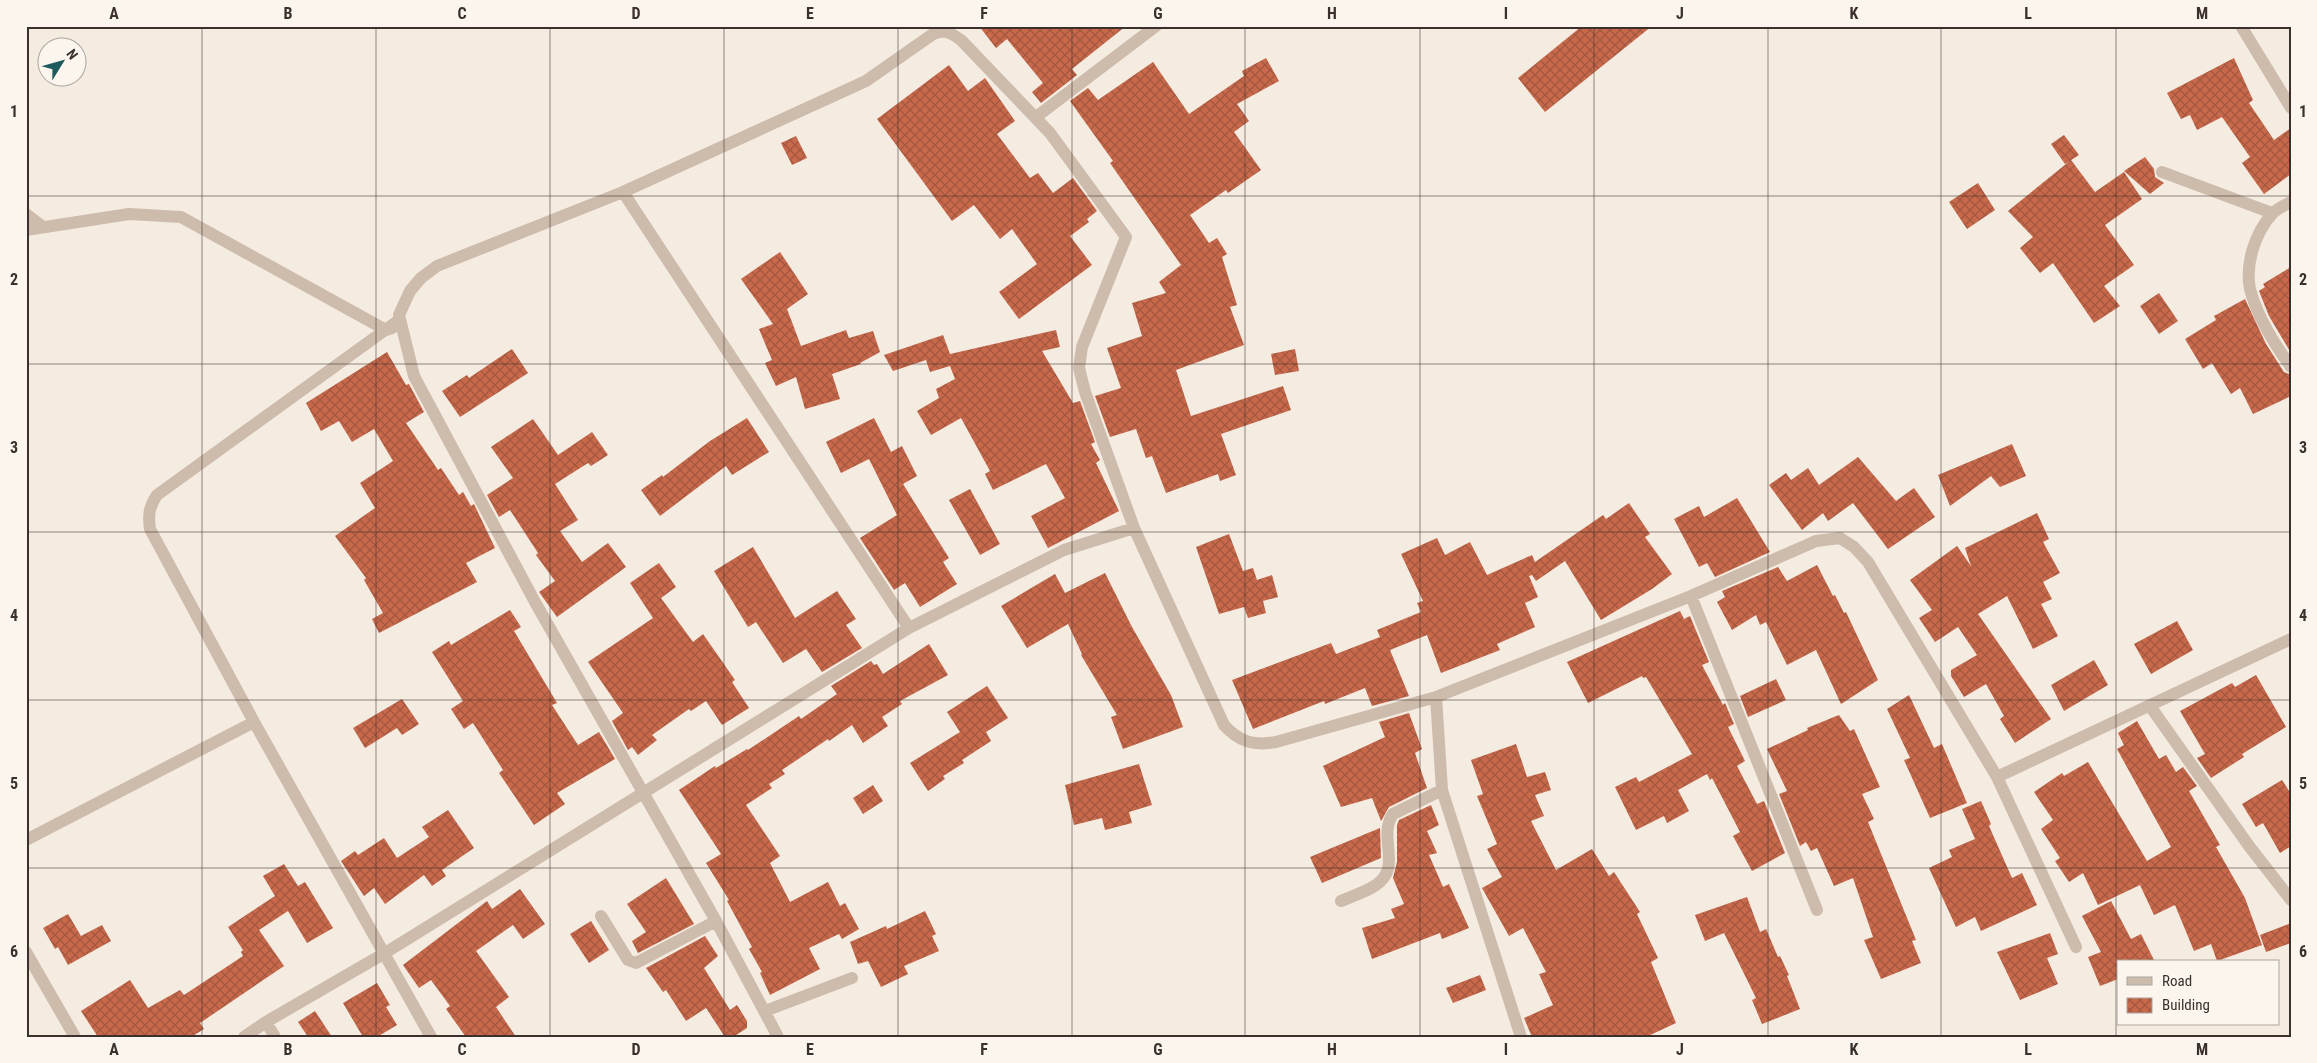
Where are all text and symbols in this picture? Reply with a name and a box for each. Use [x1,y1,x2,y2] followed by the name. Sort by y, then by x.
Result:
[109,4,119,23] text: A
[284,4,293,23] text: B
[457,4,467,23] text: C
[631,4,641,23] text: D
[806,4,814,23] text: E
[980,4,988,23] text: F
[1153,4,1163,23] text: G
[1327,4,1337,23] text: H
[1504,4,1508,23] text: I
[1676,4,1684,23] text: J
[1850,4,1859,23] text: K
[2024,4,2032,23] text: L
[2196,4,2208,23] text: M
[38,38,88,88] north arrow
[63,46,81,62] text: N
[10,102,18,121] text: 1
[2299,102,2307,121] text: 1
[10,270,18,289] text: 2
[2299,270,2307,289] text: 2
[10,438,18,457] text: 3
[2299,438,2307,457] text: 3
[10,606,18,625] text: 4
[2299,606,2307,625] text: 4
[10,774,18,793] text: 5
[2299,774,2307,793] text: 5
[10,942,18,961] text: 6
[2299,942,2307,961] text: 6
[2117,960,2280,1026] legend
[2162,972,2192,990] text: Road
[2162,996,2210,1014] text: Building
[109,1040,119,1059] text: A
[284,1040,293,1059] text: B
[457,1040,467,1059] text: C
[631,1040,641,1059] text: D
[806,1040,814,1059] text: E
[980,1040,988,1059] text: F
[1153,1040,1163,1059] text: G
[1327,1040,1337,1059] text: H
[1504,1040,1508,1059] text: I
[1676,1040,1684,1059] text: J
[1850,1040,1859,1059] text: K
[2024,1040,2032,1059] text: L
[2196,1040,2208,1059] text: M

